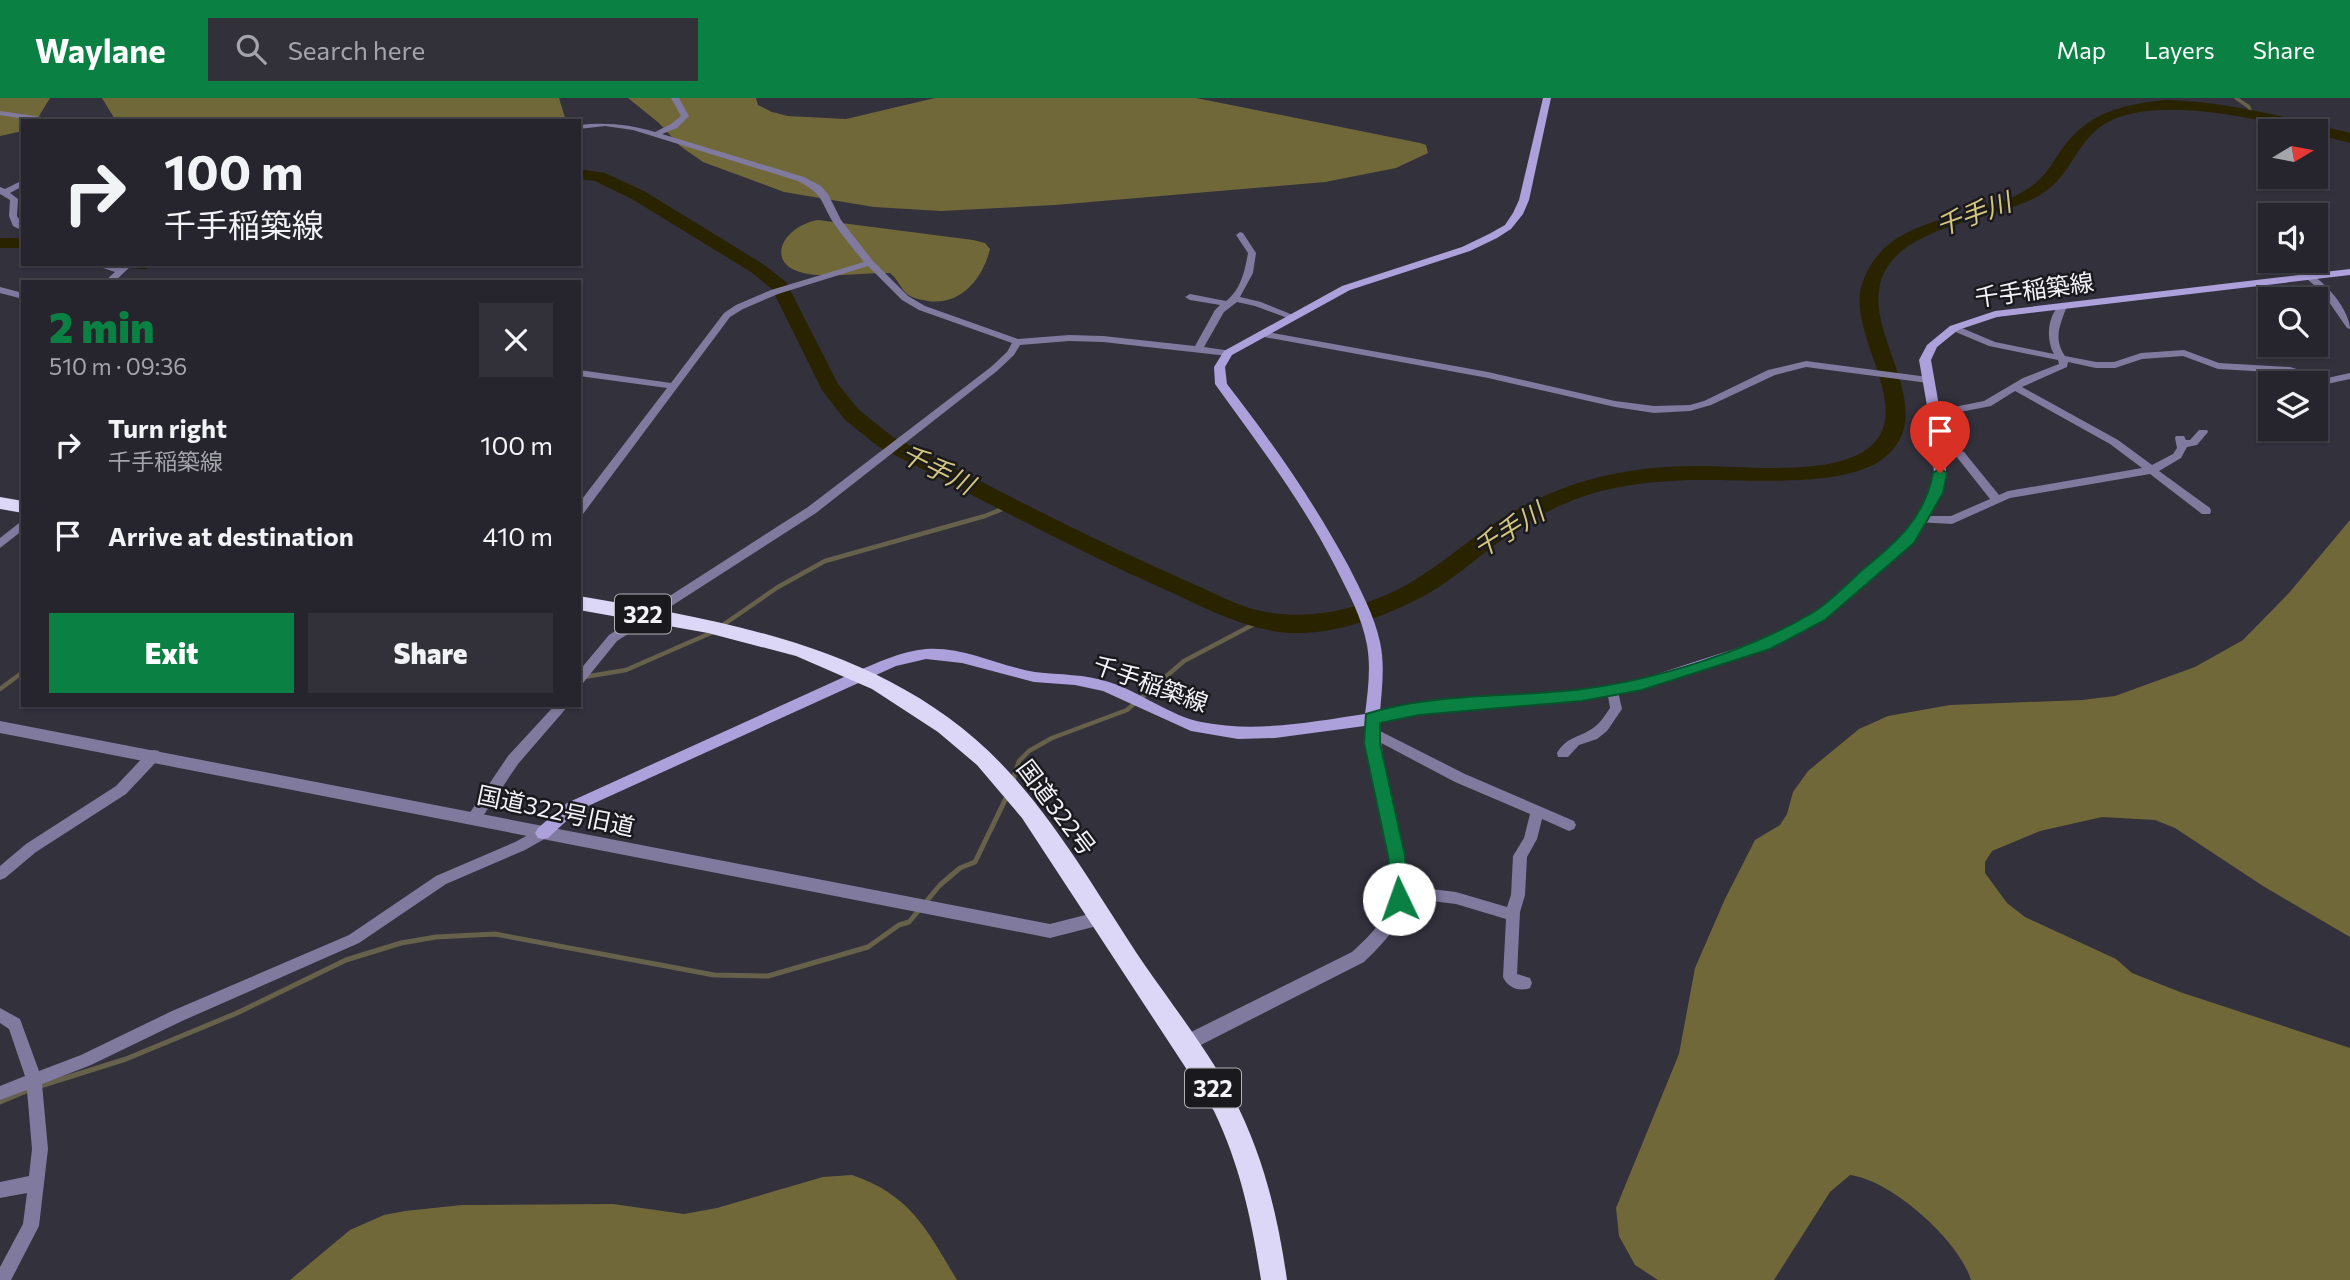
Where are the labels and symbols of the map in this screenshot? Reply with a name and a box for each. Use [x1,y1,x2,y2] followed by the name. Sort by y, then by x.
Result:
[2258,119,2328,189] north arrow
[1931,184,2018,241] water label: 千手川
[1973,266,2095,312] street label: 千手稲築線
[1910,401,1970,473] pin
[896,436,982,501] water label: 千手川
[1467,494,1552,563] water label: 千手川
[615,594,671,634] road number: 322
[1090,649,1212,717] street label: 千手稲築線
[1012,753,1102,861] street label: 国道322号
[475,779,637,841] street label: 国道322号旧道
[1362,862,1436,936] position arrow
[1185,1068,1241,1107] road number: 322

